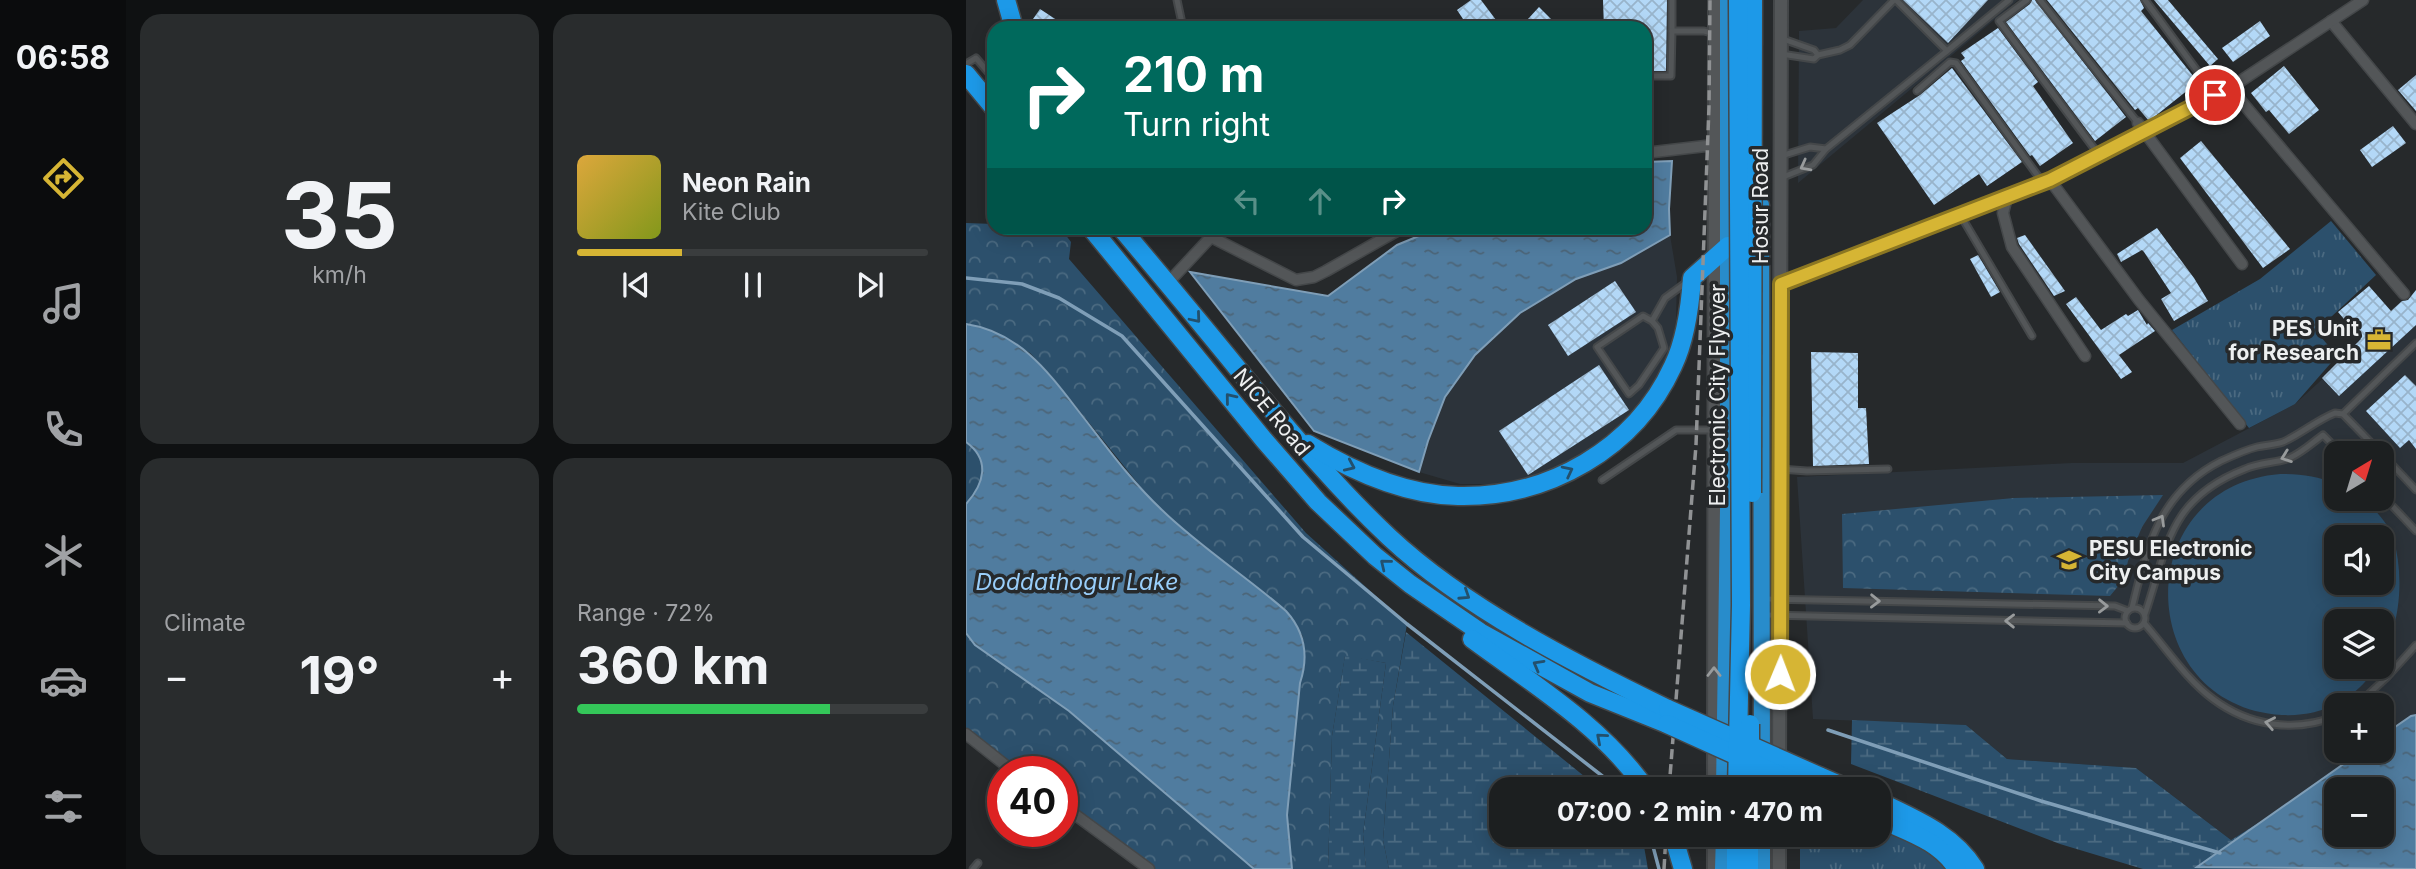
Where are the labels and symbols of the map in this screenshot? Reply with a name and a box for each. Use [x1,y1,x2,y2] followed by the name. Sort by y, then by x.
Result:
[2185,65,2245,125] pin
[1748,148,1773,264] street label: Hosur Road
[1800,158,1813,172] one-way arrow
[1705,284,1730,506] street label: Electronic City Flyover
[1188,310,1200,323] one-way arrow
[2229,316,2359,365] place label: PES Unit for Research
[2365,326,2393,354] office icon: PES Unit for Research
[1228,363,1316,461] street label: NICE Road
[1226,394,1238,407] one-way arrow
[2324,441,2394,511] north arrow
[2280,449,2293,463] one-way arrow
[1342,458,1355,472] one-way arrow
[1561,466,1573,480] one-way arrow
[2152,515,2165,528] one-way arrow
[2089,536,2253,585] place label: PESU Electronic City Campus
[2055,546,2083,574] school or university icon: PESU Electronic City Campus
[1381,559,1393,572] one-way arrow
[976,568,1178,596] water label: Doddathogur Lake
[1458,587,1471,600] one-way arrow
[1871,593,1881,609] one-way arrow
[2097,598,2108,613] one-way arrow
[2004,613,2015,628] one-way arrow
[1743,637,1817,711] position arrow
[1533,660,1545,673] one-way arrow
[1706,666,1722,677] one-way arrow
[2264,717,2276,732] one-way arrow
[1596,734,1609,746] one-way arrow
[987,756,1078,847] speed limit sign: 40

